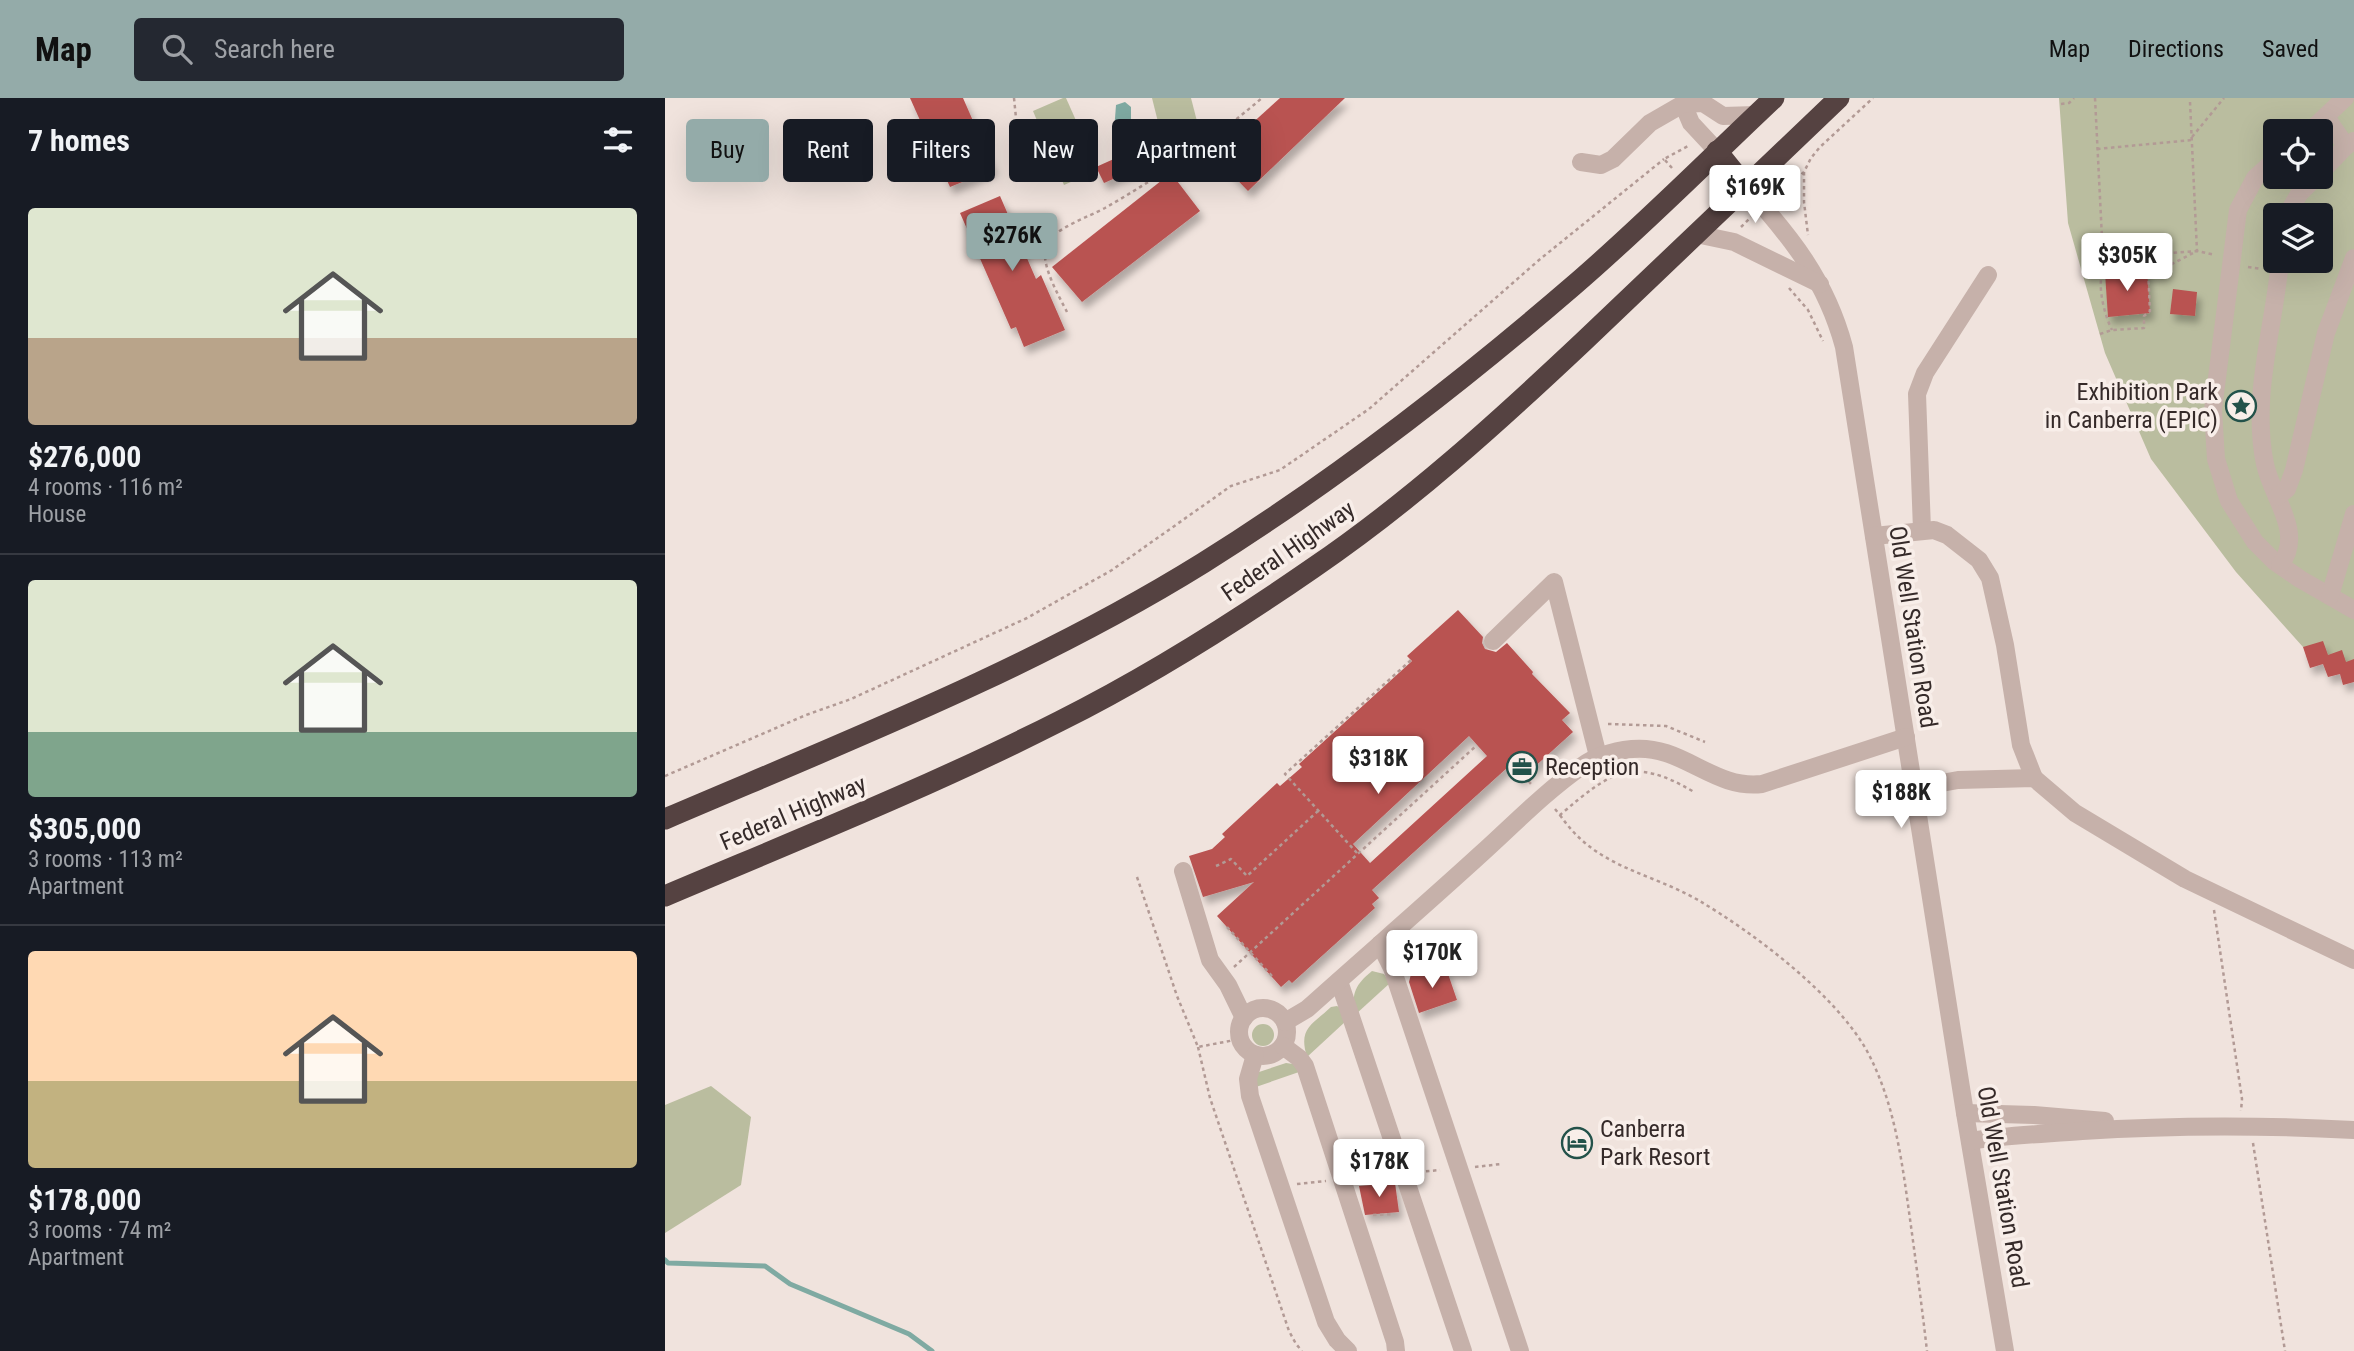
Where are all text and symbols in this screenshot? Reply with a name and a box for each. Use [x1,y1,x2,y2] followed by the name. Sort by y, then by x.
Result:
[134,18,624,81] search box
[35,30,92,69] text: Map
[158,30,196,68] icon: search
[214,34,335,64] text: Search here
[2049,35,2090,63] text: Map
[2128,35,2224,63] text: Directions
[2262,35,2319,63] text: Saved
[686,119,769,182] chip: Buy
[783,119,873,182] chip: Rent
[887,119,995,182] chip: Filters
[1009,119,1098,182] chip: New
[1112,119,1261,182] chip: Apartment
[2263,119,2333,273] map controls
[2263,119,2333,189] button: locate
[599,121,637,159] icon: filters
[28,123,130,158] text: 7 homes
[1706,166,1804,225] pin: $169K
[1725,174,1785,201] text: $169K
[2263,203,2333,273] button: layers
[963,214,1061,273] pin: $276K
[982,222,1042,249] text: $276K
[2078,234,2176,293] pin: $305K
[2097,242,2157,269] text: $305K
[270,253,396,379] icon: home
[2045,378,2218,434] place label: Exhibition Park in Canberra (EPIC)
[2224,389,2258,423] place icon: Exhibition Park in Canberra (EPIC)
[28,439,141,474] text: $276,000
[28,474,183,501] text: 4 rooms · 116 m²
[1216,495,1360,607] street label: Federal Highway
[28,501,86,528] text: House
[1883,524,1943,730] street label: Old Well Station Road
[270,625,396,751] icon: home
[1329,736,1427,796] pin: $318K
[1348,745,1408,772] text: $318K
[1505,750,1539,784] office icon: Reception
[1545,753,1639,781] place label: Reception
[716,770,870,856] street label: Federal Highway
[1852,770,1950,830] pin: $188K
[1871,779,1931,806] text: $188K
[28,811,141,846] text: $305,000
[28,846,183,873] text: 3 rooms · 113 m²
[28,873,124,900] text: Apartment
[1383,930,1481,990] pin: $170K
[1402,939,1462,966] text: $170K
[270,996,396,1122] icon: home
[1971,1084,2035,1290] street label: Old Well Station Road
[1600,1115,1710,1171] place label: Canberra Park Resort
[1560,1126,1594,1160] hotel icon: Canberra Park Resort
[1330,1140,1428,1199] pin: $178K
[1349,1148,1409,1175] text: $178K
[28,1182,141,1217] text: $178,000
[28,1217,171,1244] text: 3 rooms · 74 m²
[28,1244,124,1271] text: Apartment

